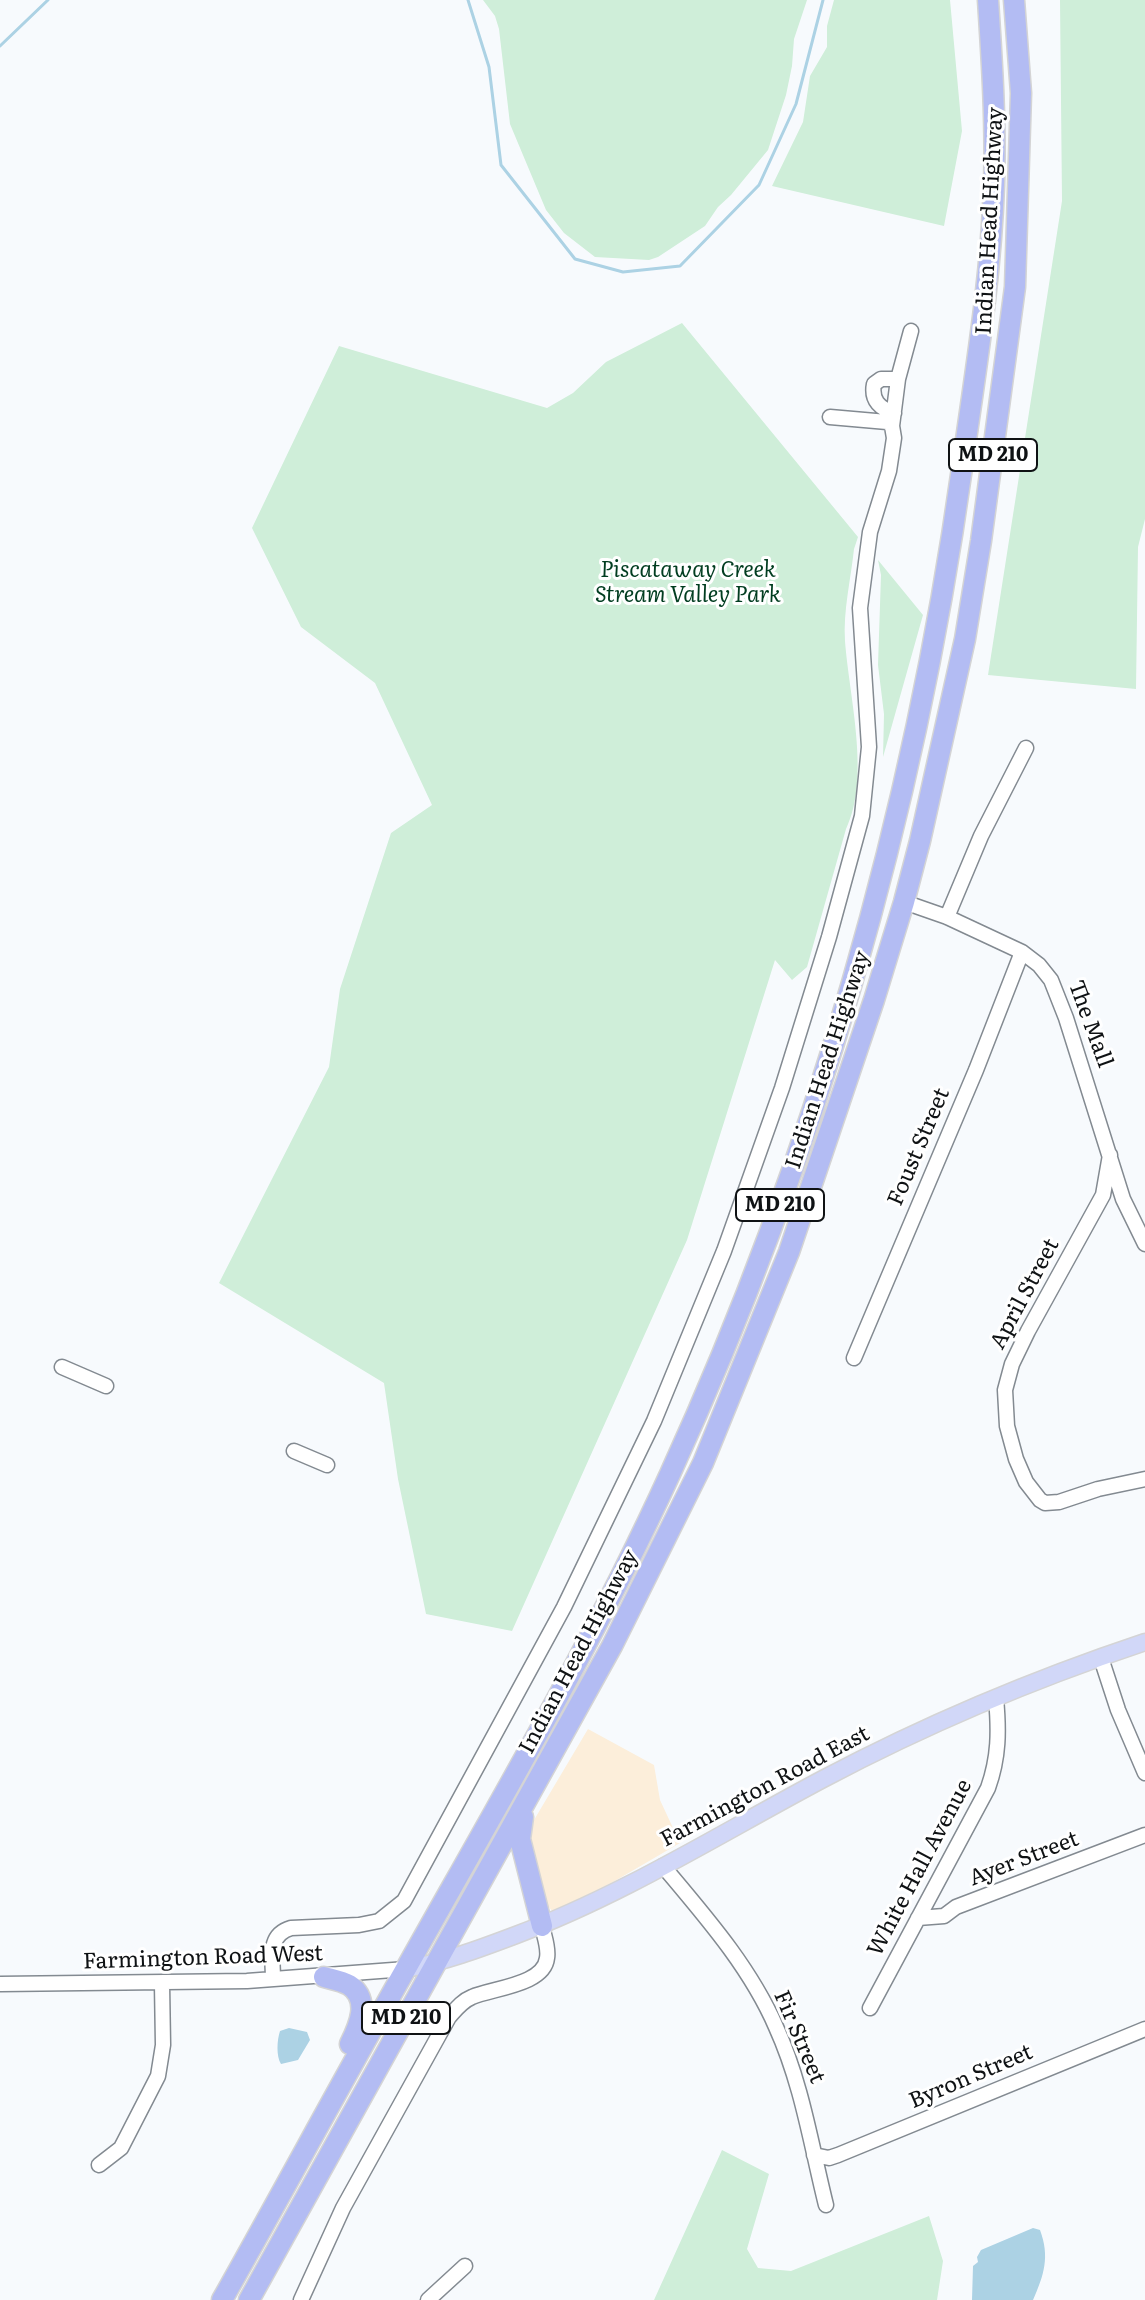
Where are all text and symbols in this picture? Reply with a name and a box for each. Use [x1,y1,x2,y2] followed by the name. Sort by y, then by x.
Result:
[971,107,1009,335] street label: Indian Head Highway
[949,439,1037,471] road number: MD 210
[595,558,781,610] park label: Piscataway Creek Stream Valley Park
[780,948,876,1172] street label: Indian Head Highway
[1062,977,1118,1071] street label: The Mall
[882,1084,956,1210] street label: Foust Street
[736,1189,824,1221] road number: MD 210
[985,1234,1065,1354] street label: April Street
[514,1545,644,1759] street label: Indian Head Highway
[656,1721,874,1853] street label: Farmington Road East
[862,1775,978,1961] street label: White Hall Avenue
[965,1826,1083,1892] street label: Ayer Street
[83,1941,323,1975] street label: Farmington Road West
[768,1987,830,2087] street label: Fir Street
[362,2002,450,2034] road number: MD 210
[905,2039,1037,2115] street label: Byron Street

